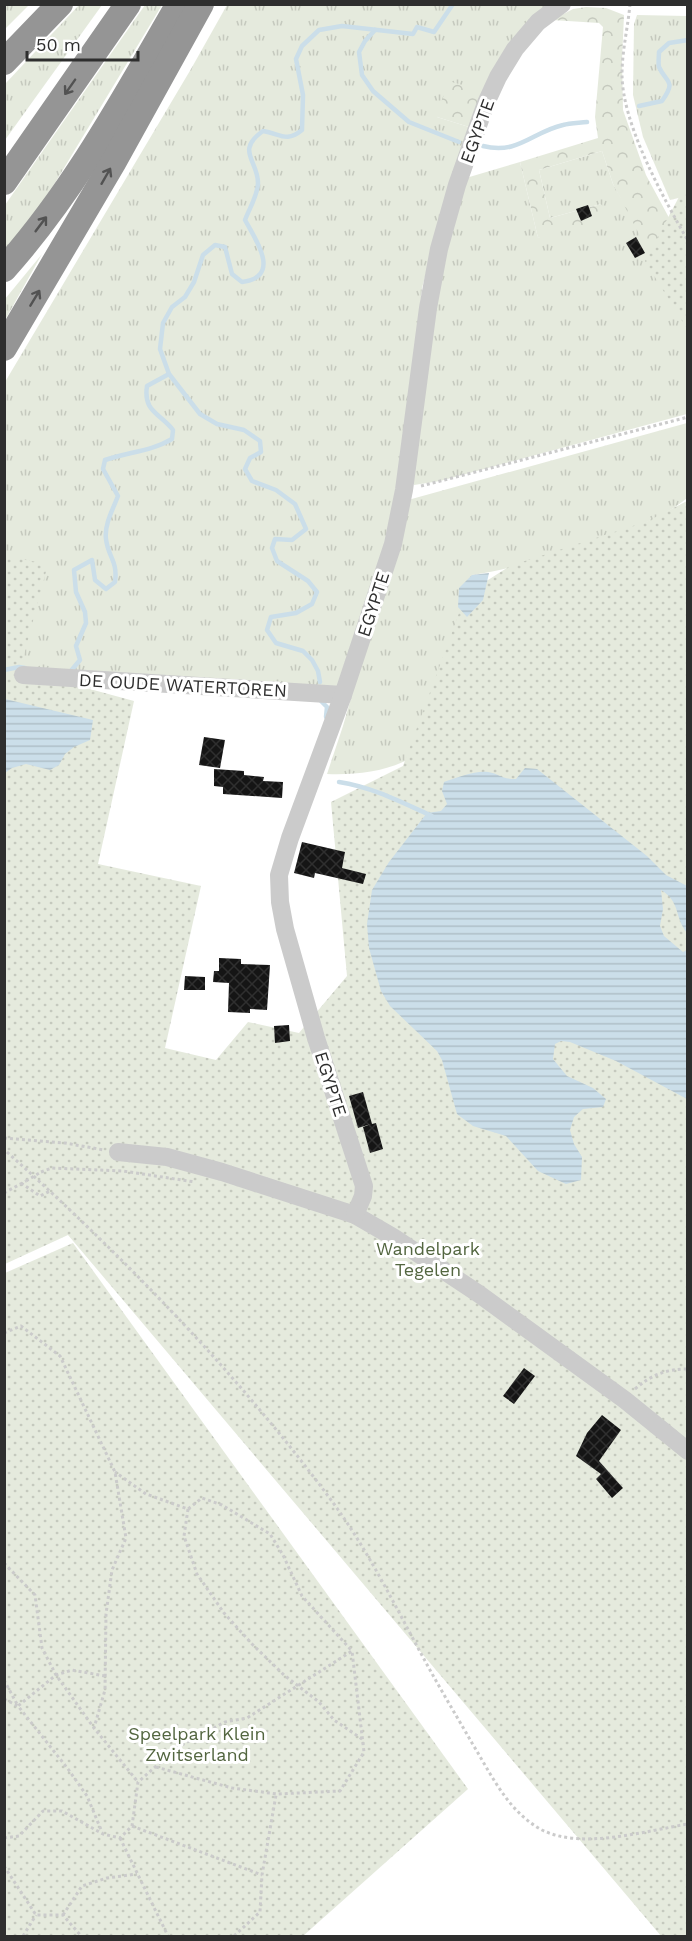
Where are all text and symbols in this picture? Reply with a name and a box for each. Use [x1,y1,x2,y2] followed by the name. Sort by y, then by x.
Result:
[27,24,138,62] scale bar
[36,34,81,55] text: 50 m
[64,78,76,94] one-way arrow
[456,96,498,166] street label: EGYPTE
[100,168,112,185] one-way arrow
[35,216,48,232] one-way arrow
[29,290,41,307] one-way arrow
[353,569,393,639] street label: EGYPTE
[78,669,288,701] street label: DE OUDE WATERTOREN
[311,1049,351,1119] street label: EGYPTE
[376,1238,480,1280] park label: Wandelpark Tegelen
[128,1723,266,1765] park label: Speelpark Klein Zwitserland

